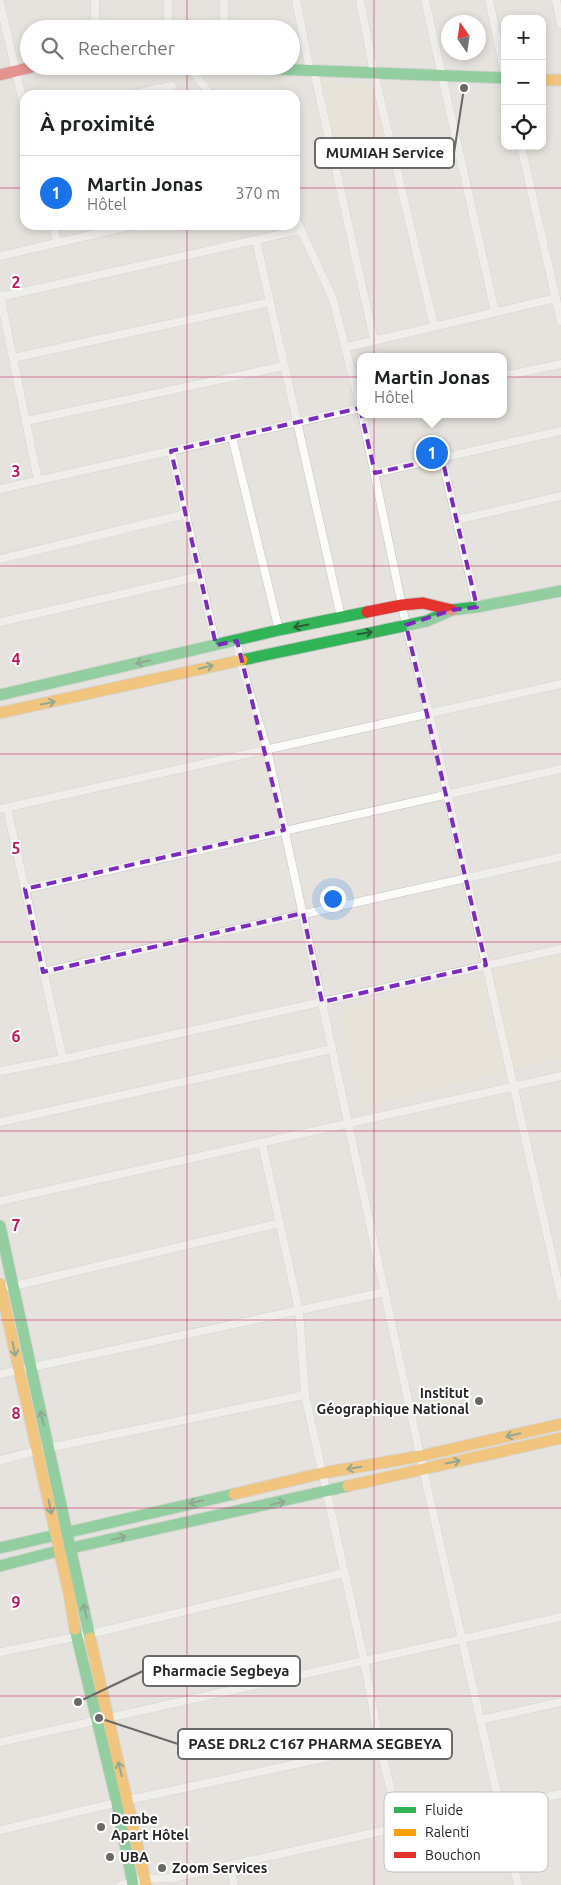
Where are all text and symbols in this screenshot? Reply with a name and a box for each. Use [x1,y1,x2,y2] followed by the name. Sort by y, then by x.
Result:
[441,15,486,60] north arrow
[501,15,546,150] map controls
[501,15,546,60] button: +
[20,20,300,75] search box
[38,34,66,62] icon: search
[78,37,175,59] text: Rechercher
[501,60,546,105] button: −
[501,105,546,150] button: locate
[40,111,155,135] text: À proximité
[315,138,454,168] callout: MUMIAH Service
[326,144,444,161] text: MUMIAH Service
[87,173,203,195] text: Martin Jonas
[51,184,61,202] text: 1
[235,184,280,202] text: 370 m
[87,195,127,213] text: Hôtel
[11,273,21,291] text: 2
[357,353,507,418] popup
[374,366,490,388] text: Martin Jonas
[374,388,414,406] text: Hôtel
[416,434,448,472] pin: 1
[11,462,21,480] text: 3
[294,621,310,631] one-way arrow
[357,627,373,637] one-way arrow
[11,650,21,668] text: 4
[135,658,151,667] one-way arrow
[198,662,214,671] one-way arrow
[39,697,55,707] one-way arrow
[11,839,21,857] text: 5
[320,886,346,912] your location
[11,1027,21,1045] text: 6
[11,1216,21,1234] text: 7
[9,1340,19,1356] one-way arrow
[316,1385,469,1417] place label: Institut Géographique National
[473,1395,485,1407] marker: Institut Géographique National
[11,1404,21,1422] text: 8
[37,1410,46,1426] one-way arrow
[506,1431,522,1440] one-way arrow
[445,1457,461,1466] one-way arrow
[347,1463,363,1473] one-way arrow
[188,1498,204,1507] one-way arrow
[269,1498,285,1507] one-way arrow
[46,1499,55,1515] one-way arrow
[111,1533,127,1542] one-way arrow
[11,1593,21,1611] text: 9
[80,1603,89,1619] one-way arrow
[143,1656,300,1686] callout: Pharmacie Segbeya
[153,1662,290,1679] text: Pharmacie Segbeya
[178,1729,452,1759] callout: PASE DRL2 C167 PHARMA SEGBEYA
[188,1735,442,1752] text: PASE DRL2 C167 PHARMA SEGBEYA
[115,1762,124,1778] one-way arrow
[384,1792,548,1872] legend
[425,1802,463,1818] text: Fluide
[111,1811,189,1843] place label: Dembe Apart Hôtel
[95,1821,107,1833] marker: Dembe Apart Hôtel
[425,1824,469,1840] text: Ralenti
[425,1847,481,1863] text: Bouchon
[120,1849,149,1865] place label: UBA
[104,1851,116,1863] marker: UBA
[172,1860,268,1876] place label: Zoom Services
[156,1862,168,1874] marker: Zoom Services

